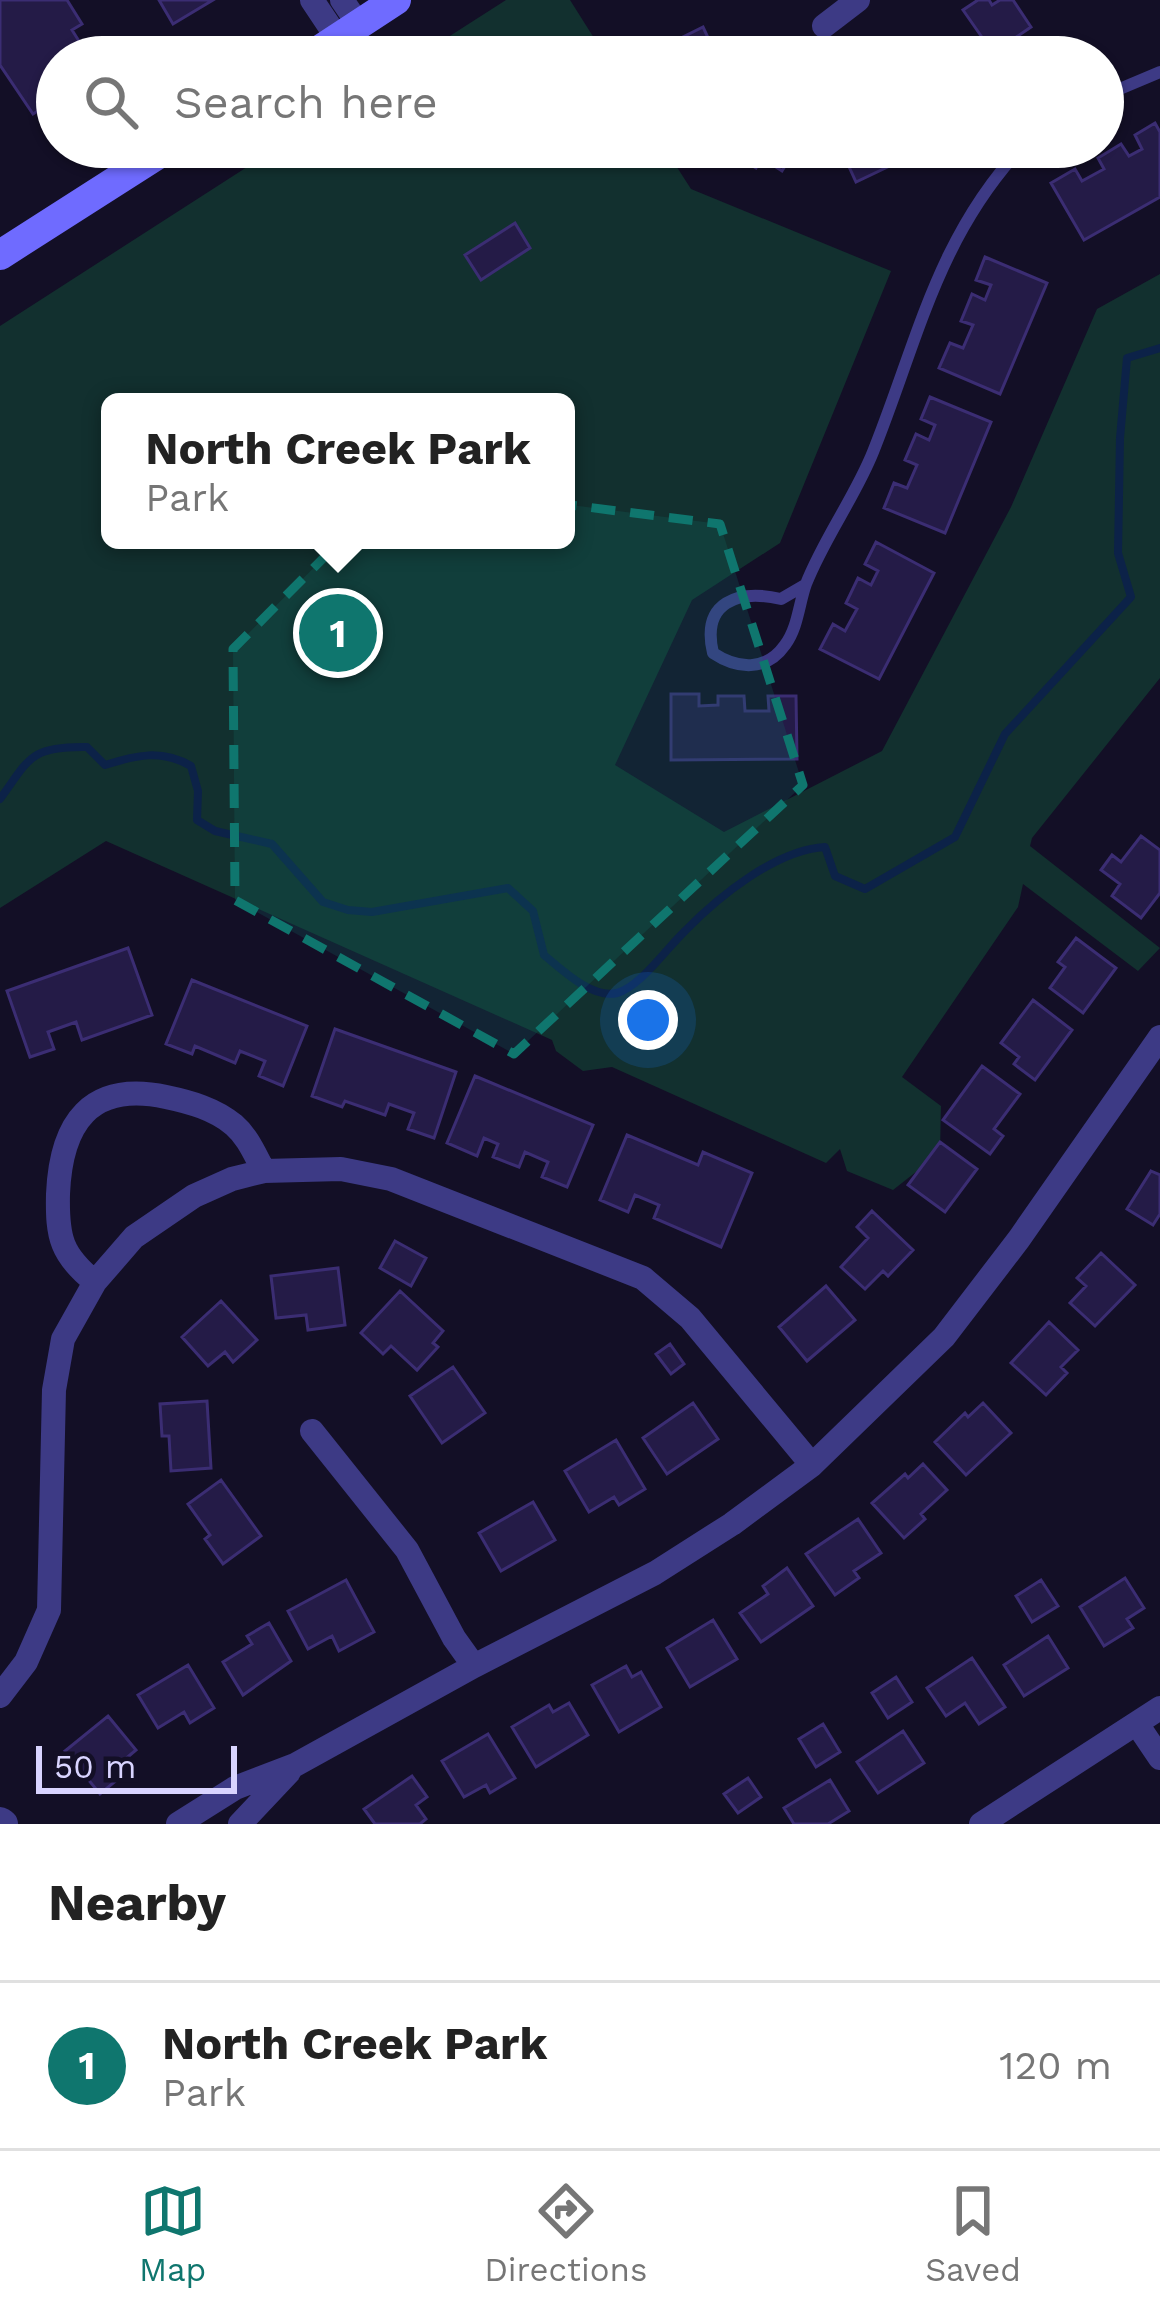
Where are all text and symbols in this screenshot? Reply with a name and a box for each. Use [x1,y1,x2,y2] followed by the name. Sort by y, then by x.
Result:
[36,36,1124,168] search box
[78,69,144,135] icon: search
[174,76,438,129] text: Search here
[101,393,575,549] popup
[145,422,531,475] text: North Creek Park
[145,475,229,520] text: Park
[299,588,377,678] pin: 1
[618,990,678,1050] your location
[36,1740,237,1793] scale bar
[54,1747,136,1786] text: 50 m
[48,1873,226,1932] text: Nearby
[162,2017,547,2070] text: North Creek Park
[79,2043,95,2088] text: 1
[999,2043,1112,2088] text: 120 m
[162,2070,246,2115] text: Park
[139,2178,206,2289] tab: Map
[484,2178,647,2289] tab: Directions
[925,2178,1021,2289] tab: Saved

